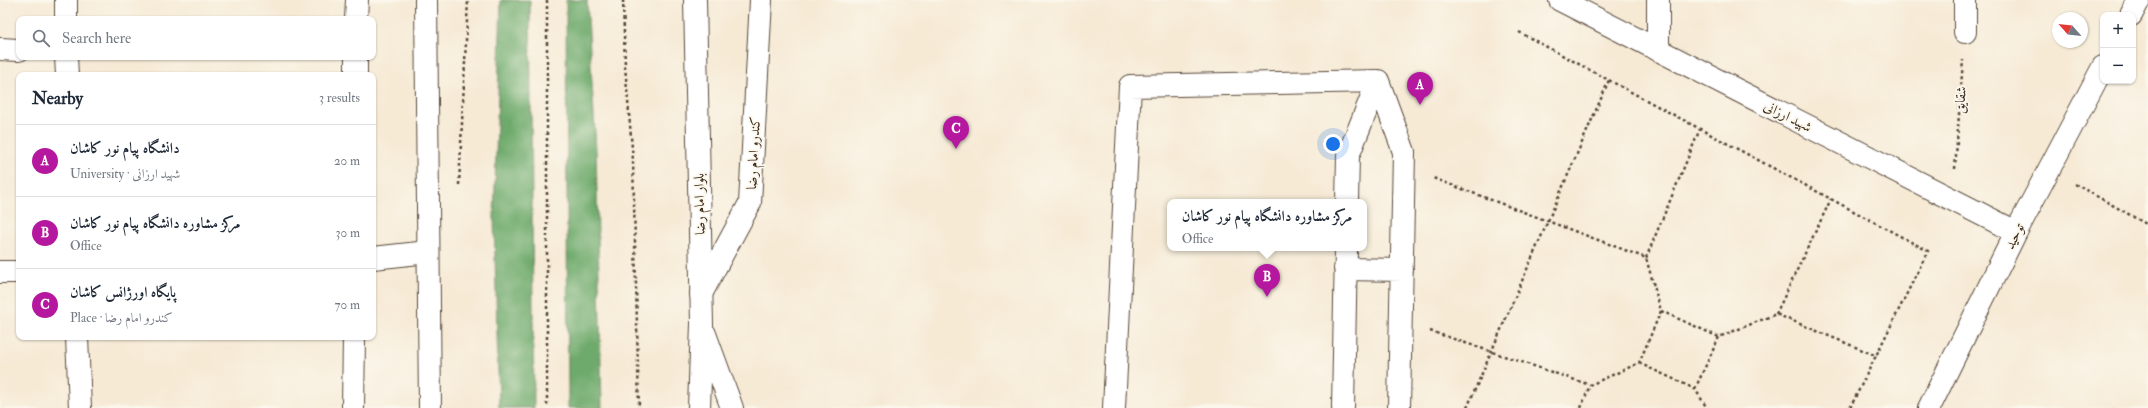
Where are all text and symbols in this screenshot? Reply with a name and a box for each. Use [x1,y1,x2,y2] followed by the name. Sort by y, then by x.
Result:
[2052,12,2088,48] north arrow
[2100,12,2136,84] map controls
[2100,12,2136,48] button: +
[16,16,376,60] search box
[30,27,52,49] icon: search
[62,29,131,48] text: Search here
[2100,48,2136,84] button: −
[1407,72,1433,105] pin: A
[1951,86,1970,114] street label: شقایق
[32,88,83,109] text: Nearby
[319,90,360,106] text: 3 results
[1760,97,1815,137] street label: شهید ارزانی
[743,116,768,190] street label: کندرو امام رضا
[943,116,969,149] pin: C
[1323,134,1343,154] your location
[70,139,180,158] text: دانشگاه پیام نور کاشان
[41,153,49,169] text: A
[334,153,360,169] text: 20 m
[70,166,180,182] text: University · شهید ارزانی
[690,173,713,235] street label: بلوار امام رضا
[1167,199,1367,251] popup
[1182,207,1352,226] text: مرکز مشاوره دانشگاه پیام نور کاشان
[70,214,240,233] text: مرکز مشاوره دانشگاه پیام نور کاشان
[2001,220,2028,252] street label: توحید
[41,225,49,241] text: B
[336,225,360,241] text: 30 m
[1182,231,1214,247] text: Office
[70,238,102,254] text: Office
[1254,264,1280,297] pin: B
[70,283,176,302] text: پایگاه اورژانس کاشان
[40,297,50,313] text: C
[335,297,360,313] text: 70 m
[70,310,173,326] text: Place · کندرو امام رضا

